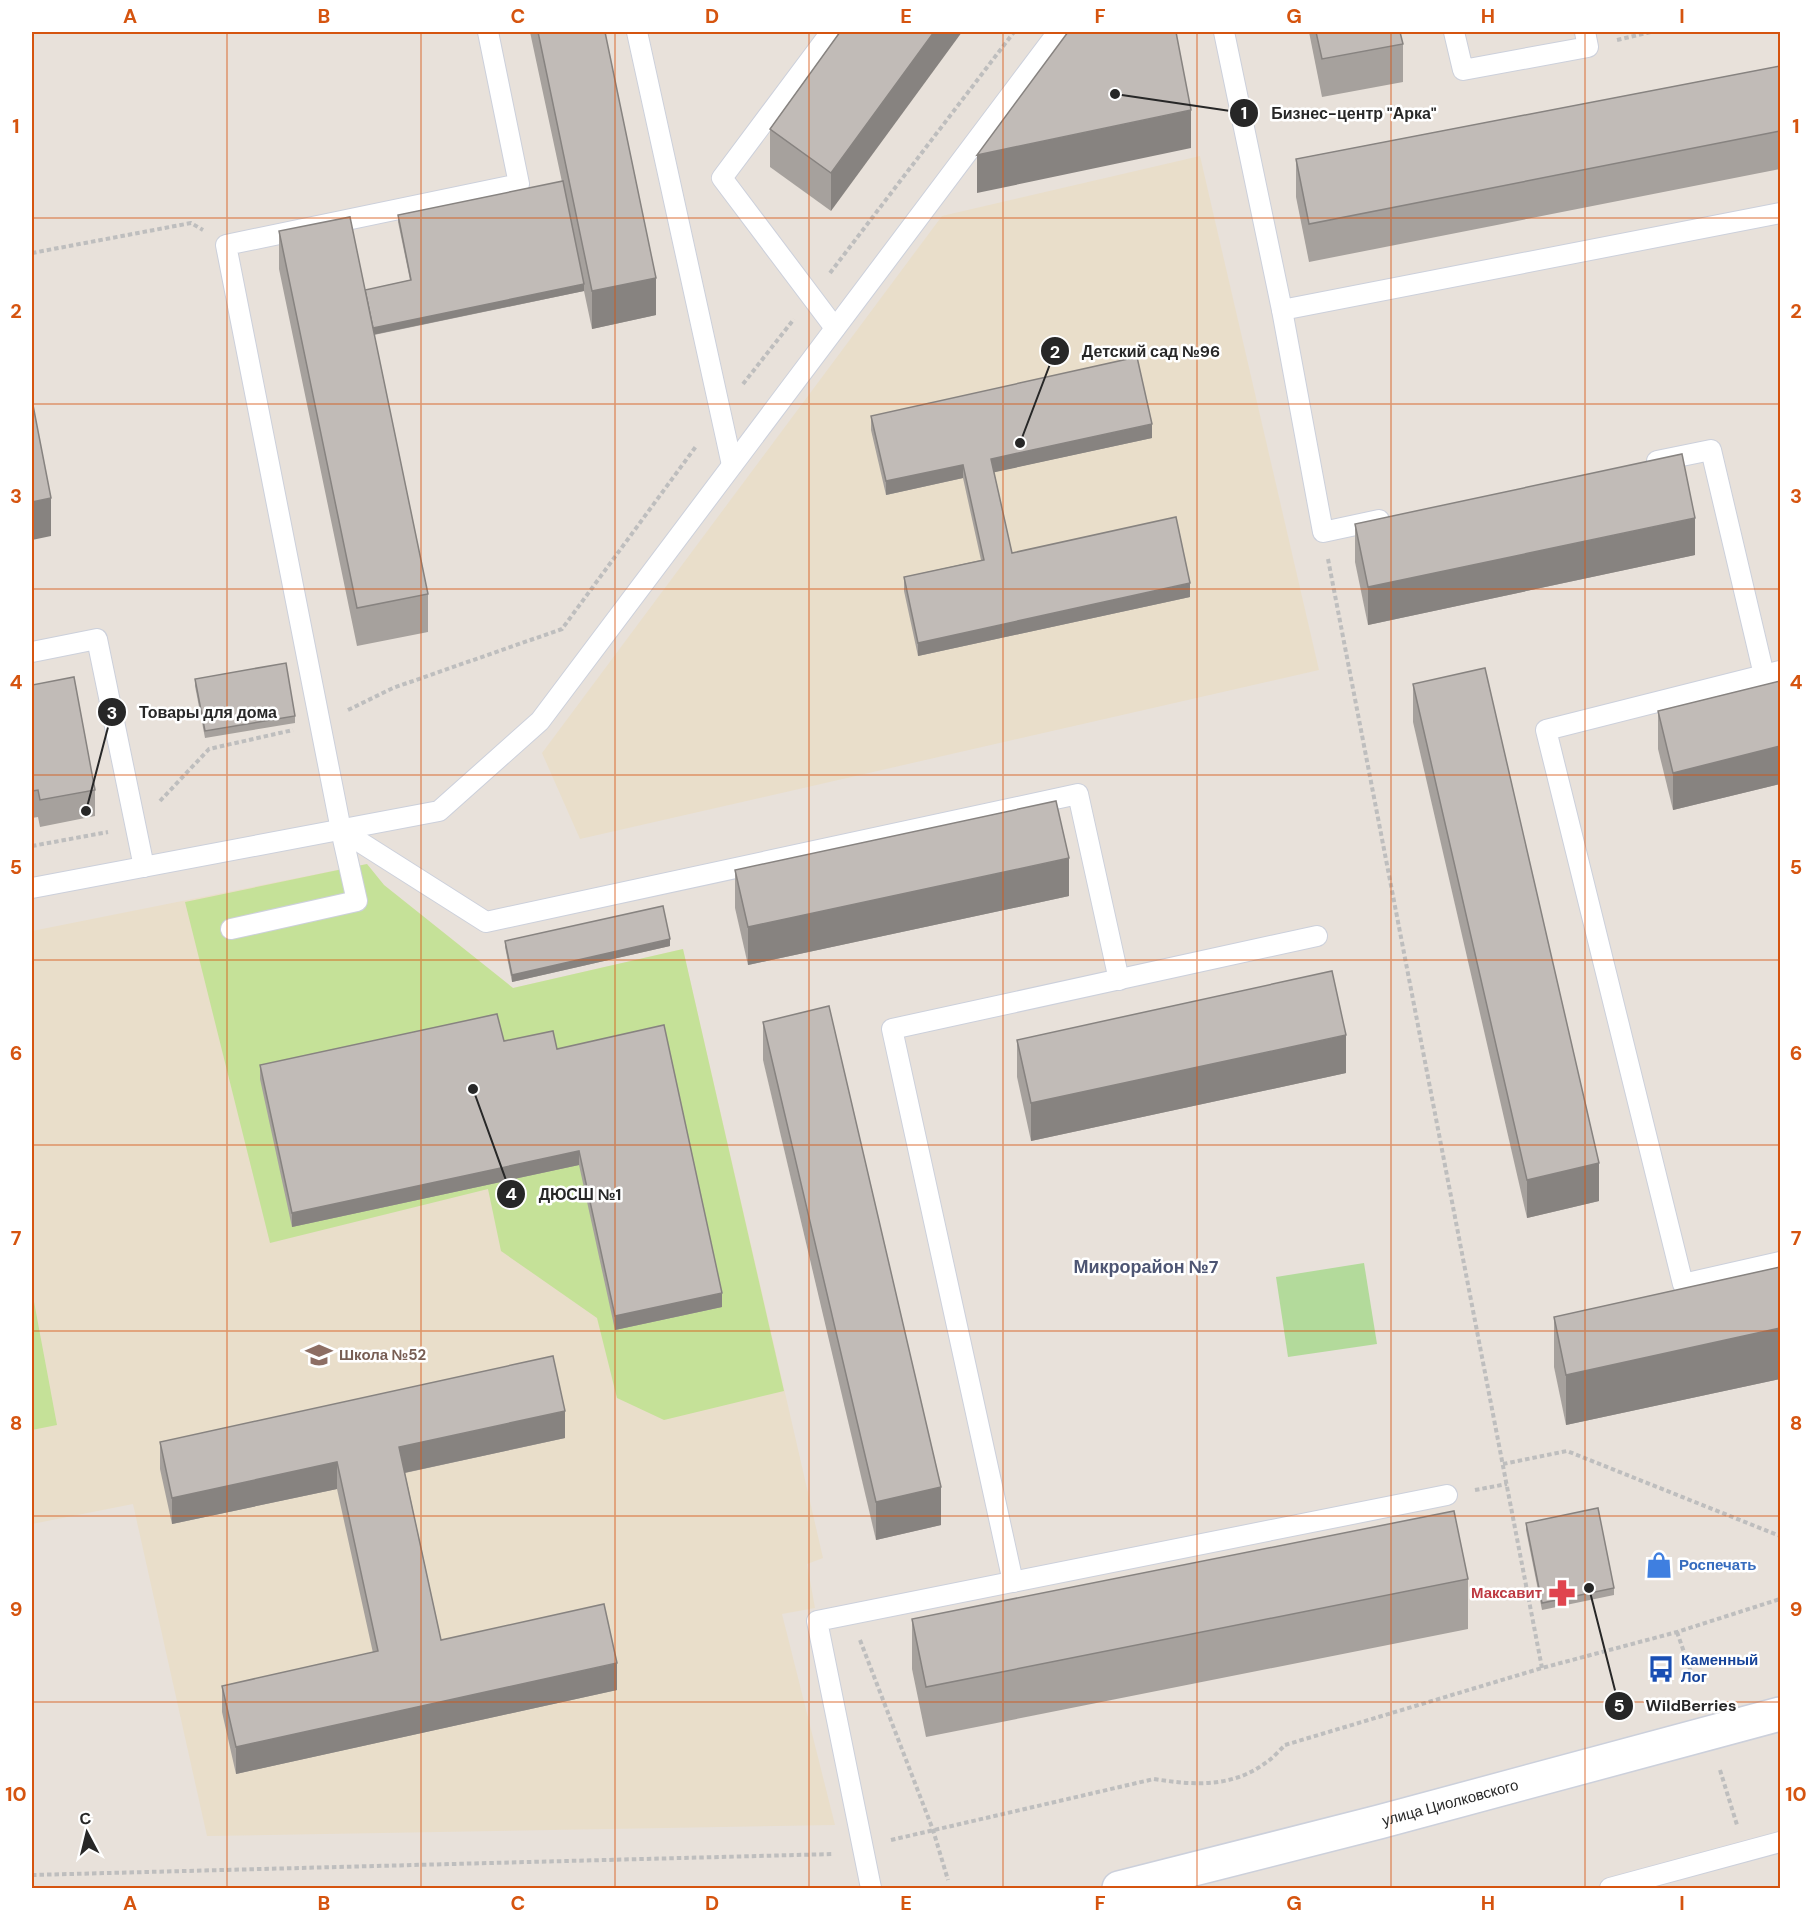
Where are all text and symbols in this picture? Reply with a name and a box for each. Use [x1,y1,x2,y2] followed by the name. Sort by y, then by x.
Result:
[123,3,137,29] text: A
[318,3,330,29] text: B
[511,3,525,29] text: C
[705,3,719,29] text: D
[900,3,912,29] text: E
[1094,3,1106,29] text: F
[1286,3,1302,29] text: G
[1481,3,1495,29] text: H
[1679,3,1685,29] text: I
[1229,96,1449,130] callout: Бизнес-центр "Арка"
[1241,101,1247,125] text: 1
[1271,103,1437,124] text: Бизнес-центр "Арка"
[12,113,20,139] text: 1
[1792,113,1800,139] text: 1
[10,298,22,324] text: 2
[1790,298,1802,324] text: 2
[1040,334,1233,368] callout: Детский сад №96
[1050,340,1060,364] text: 2
[1082,341,1220,362] text: Детский сад №96
[10,483,22,509] text: 3
[1790,483,1802,509] text: 3
[10,669,23,695] text: 4
[1790,669,1803,695] text: 4
[97,695,289,729] callout: Товары для дома
[107,701,117,725] text: 3
[139,702,277,723] text: Товары для дома
[10,854,22,880] text: 5
[1790,854,1802,880] text: 5
[10,1040,22,1066] text: 6
[1790,1040,1802,1066] text: 6
[496,1177,633,1211] callout: ДЮСШ №1
[505,1182,517,1206] text: 4
[539,1184,621,1205] text: ДЮСШ №1
[11,1225,22,1251] text: 7
[1791,1225,1802,1251] text: 7
[1074,1255,1219,1279] district label: Микрорайон №7
[304,1340,334,1370] school or university icon: Школа №52
[339,1345,427,1365] place label: Школа №52
[10,1410,22,1436] text: 8
[1790,1410,1802,1436] text: 8
[1644,1550,1674,1580] shop icon: Роспечать
[1679,1555,1757,1575] place label: Роспечать
[1547,1578,1577,1608] pharmacy icon: Максавит
[1471,1583,1542,1603] place label: Максавит
[10,1596,22,1622] text: 9
[1790,1596,1802,1622] text: 9
[1681,1650,1758,1687] place label: Каменный Лог
[1646,1654,1676,1684] bus stop icon: Каменный Лог
[1604,1689,1749,1723] callout: WildBerries
[1613,1694,1625,1718] text: 5
[1646,1695,1736,1716] text: WildBerries
[1380,1775,1521,1831] street label: улица Циолковского
[5,1781,27,1807] text: 10
[1785,1781,1807,1807] text: 10
[57,1803,117,1863] north arrow
[78,1807,93,1830] text: С
[123,1890,137,1916] text: A
[318,1890,330,1916] text: B
[511,1890,525,1916] text: C
[705,1890,719,1916] text: D
[900,1890,912,1916] text: E
[1094,1890,1106,1916] text: F
[1286,1890,1302,1916] text: G
[1481,1890,1495,1916] text: H
[1679,1890,1685,1916] text: I

